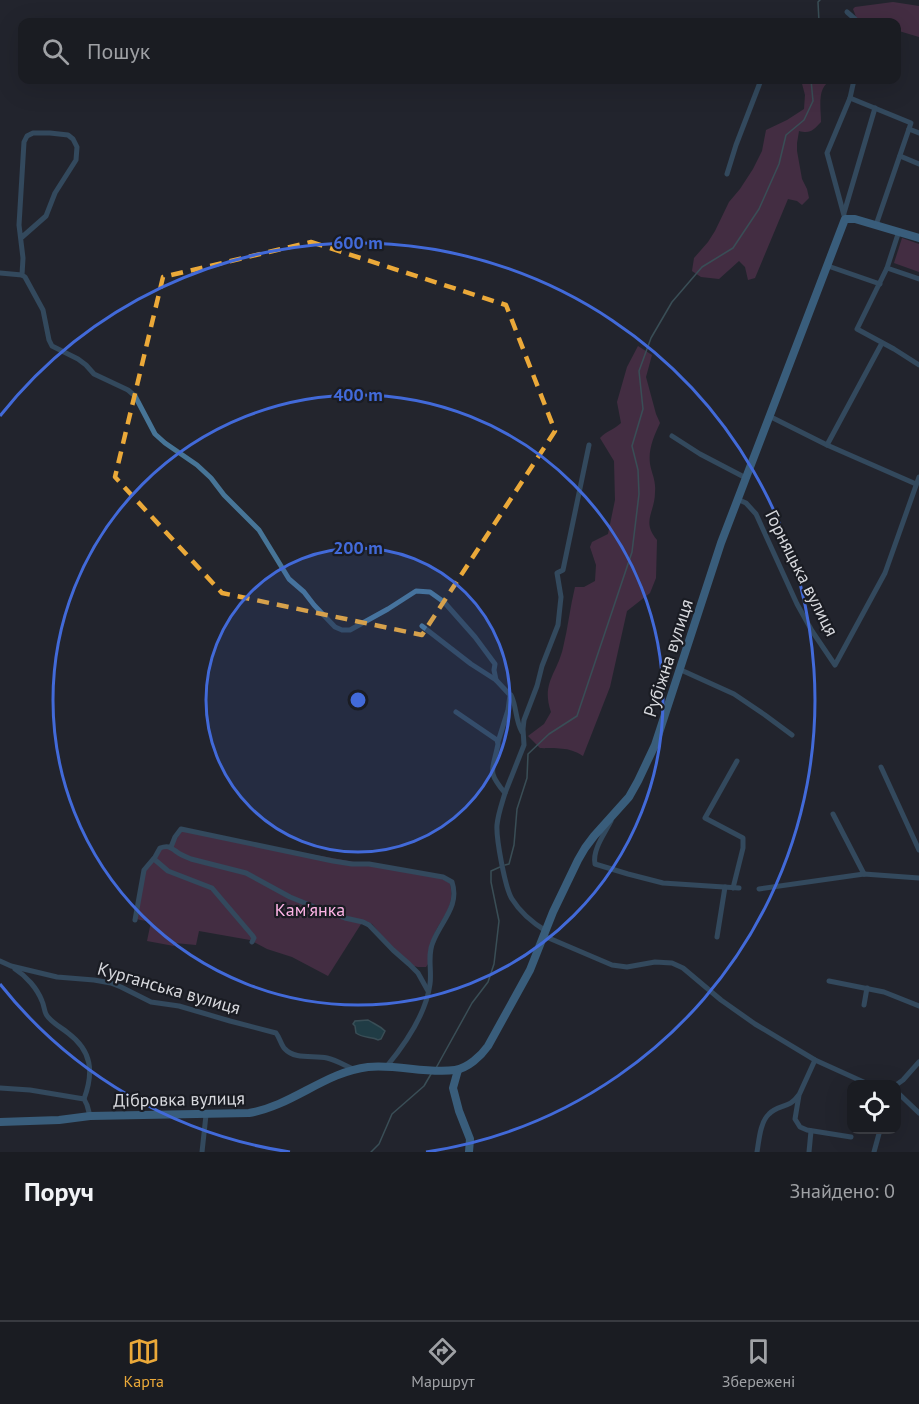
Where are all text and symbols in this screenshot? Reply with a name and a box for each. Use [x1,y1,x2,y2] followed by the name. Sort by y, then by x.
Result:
[18,18,901,84] search box
[39,35,72,68] icon: search
[87,37,150,65] text: Пошук
[333,231,383,254] text: 600 m
[333,383,383,406] text: 400 m
[760,506,844,640] street label: Горняцька вулиця
[333,536,383,559] text: 200 m
[638,596,698,720] street label: Рубіжна вулиця
[348,690,368,710] centre of rings
[275,898,345,921] park label: Кам'янка
[95,957,243,1019] street label: Курганська вулиця
[847,1080,901,1134] map controls
[847,1080,901,1134] button: locate
[113,1086,245,1112] street label: Дібровка вулиця
[24,1175,94,1208] text: Поруч
[789,1178,895,1204] text: Знайдено: 0
[124,1335,164,1391] tab: Карта
[411,1335,475,1391] tab: Маршрут
[722,1335,795,1391] tab: Збережені

